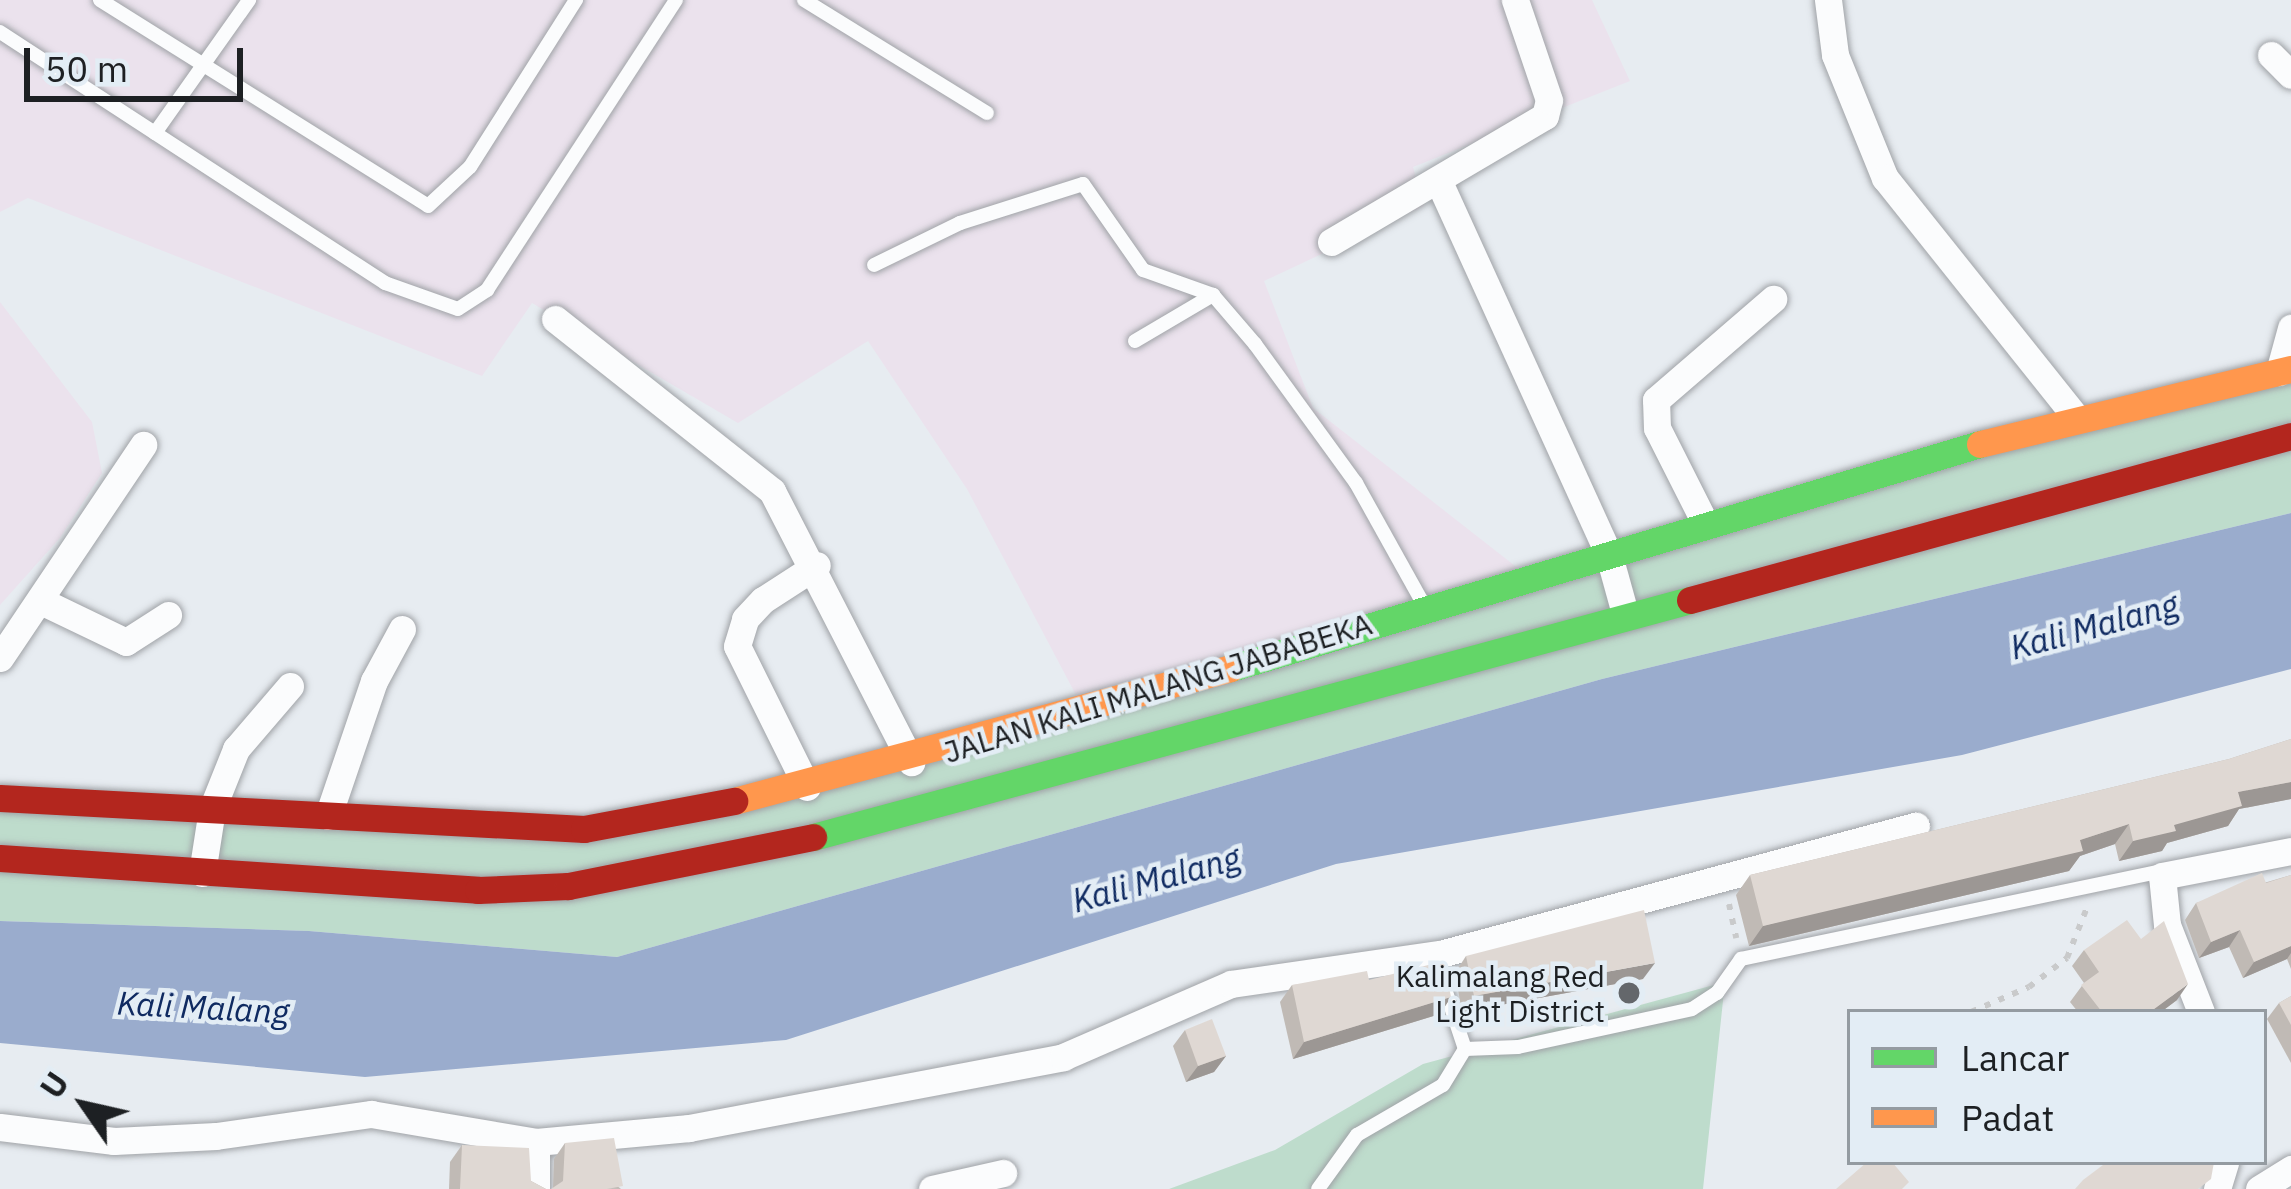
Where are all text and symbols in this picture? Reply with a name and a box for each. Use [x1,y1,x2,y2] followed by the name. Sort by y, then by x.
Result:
[30,24,249,98] scale bar
[45,45,128,92] text: 50 m
[2006,585,2182,667] water label: Kali Malang
[940,606,1376,770] street label: JALAN KALI MALANG JABABEKA
[1068,838,1244,920] water label: Kali Malang
[1396,958,1605,1028] place label: Kalimalang Red Light District
[1616,980,1642,1006] marker: Kalimalang Red Light District
[116,983,290,1031] water label: Kali Malang
[1847,1009,2267,1165] legend
[1961,1034,2069,1081] text: Lancar
[24,1045,144,1165] north arrow
[30,1063,78,1106] text: U
[1961,1094,2054,1141] text: Padat

